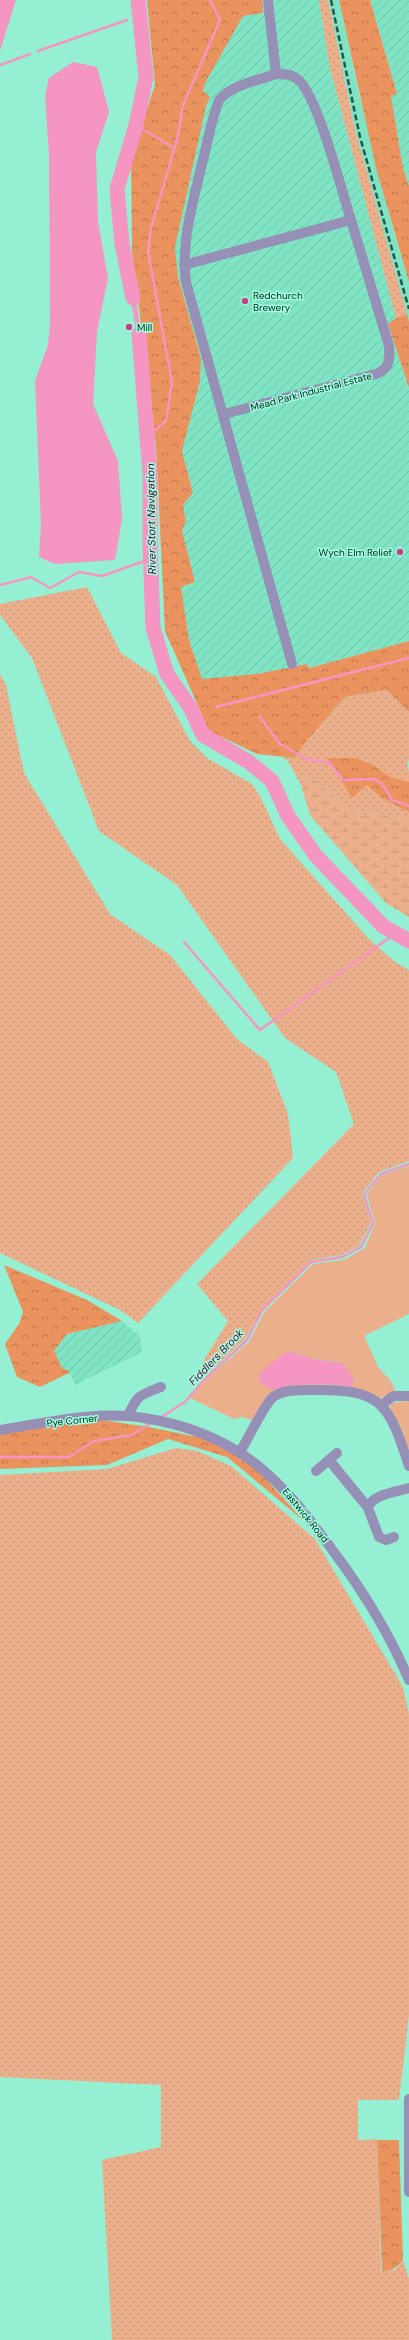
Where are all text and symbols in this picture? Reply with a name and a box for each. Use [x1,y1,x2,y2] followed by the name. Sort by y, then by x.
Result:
[253,289,303,314] place label: Redchurch Brewery
[240,296,250,306] marker: Redchurch Brewery
[137,321,152,334] place label: Mill
[124,322,134,332] marker: Mill
[249,369,374,414] street label: Mead Park Industrial Estate
[143,463,159,575] water label: River Stort Navigation
[319,546,393,559] place label: Wych Elm Relief
[395,547,405,557] marker: Wych Elm Relief
[186,1326,247,1388] water label: Fiddlers Brook
[46,1411,98,1430] street label: Pye Corner
[280,1485,332,1545] street label: Eastwick Road

